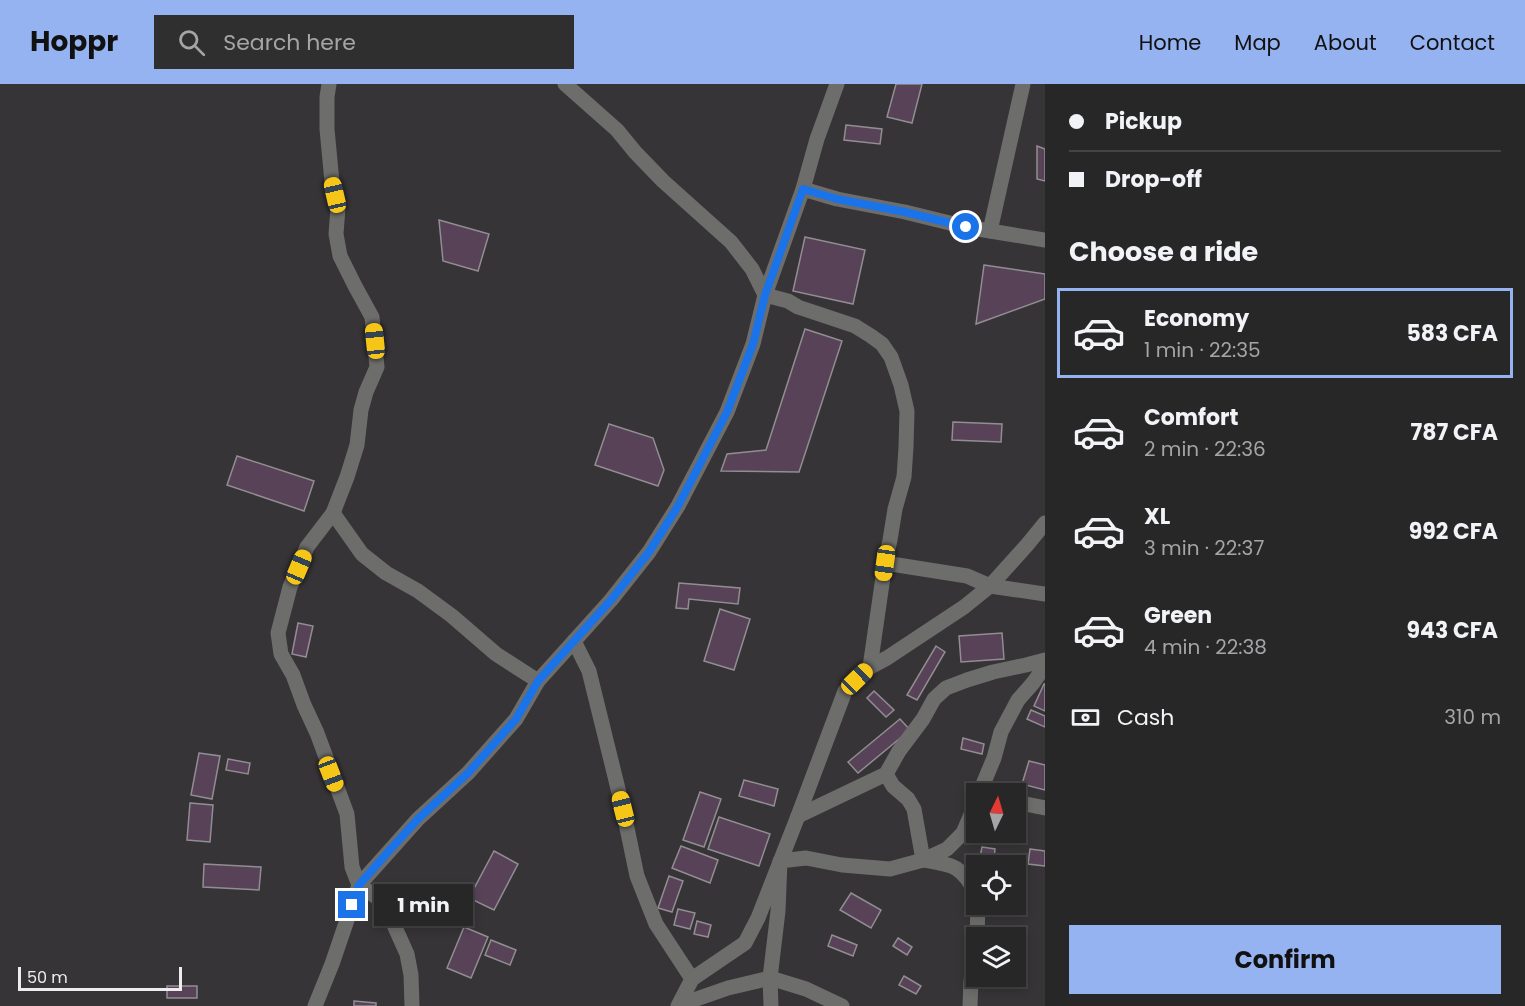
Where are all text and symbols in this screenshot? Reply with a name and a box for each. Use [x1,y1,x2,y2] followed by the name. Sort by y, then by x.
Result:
[154,15,574,69] search box
[30,22,118,61] text: Hoppr
[175,26,208,59] icon: search
[223,27,356,58] text: Search here
[1139,28,1201,57] text: Home
[1234,28,1281,57] text: Map
[1314,28,1377,57] text: About
[1410,28,1495,57] text: Contact
[1105,106,1182,137] text: Pickup
[1105,164,1202,195] text: Drop-off
[322,175,348,215] car
[952,213,979,240] route start
[1069,233,1258,270] text: Choose a ride
[1144,303,1249,334] text: Economy
[1072,306,1126,360] icon: car
[1406,318,1498,349] text: 583 CFA
[364,322,386,360] car
[1144,336,1261,364] text: 1 min · 22:35
[1144,402,1238,433] text: Comfort
[1072,405,1126,459] icon: car
[1411,417,1498,448] text: 787 CFA
[1144,435,1266,463] text: 2 min · 22:36
[1144,501,1170,532] text: XL
[1072,504,1126,558] icon: car
[1409,516,1498,547] text: 992 CFA
[1144,534,1264,562] text: 3 min · 22:37
[874,544,896,582] car
[284,547,314,587] car
[1144,600,1212,631] text: Green
[1072,603,1126,657] icon: car
[1407,615,1498,646] text: 943 CFA
[1144,633,1267,661] text: 4 min · 22:38
[838,660,876,698] car
[1069,701,1102,734] icon: cash
[1117,702,1174,733] text: Cash
[1444,703,1501,731] text: 310 m
[316,754,346,794] car
[966,783,1026,843] north arrow
[966,783,1026,987] map controls
[610,789,636,829] car
[966,855,1026,915] button: locate
[373,884,472,926] callout: 1 min
[338,891,365,918] route end
[397,891,450,919] text: 1 min
[1069,925,1501,994] button: Confirm
[966,927,1026,987] button: layers
[18,964,182,992] scale bar
[27,966,68,989] text: 50 m

